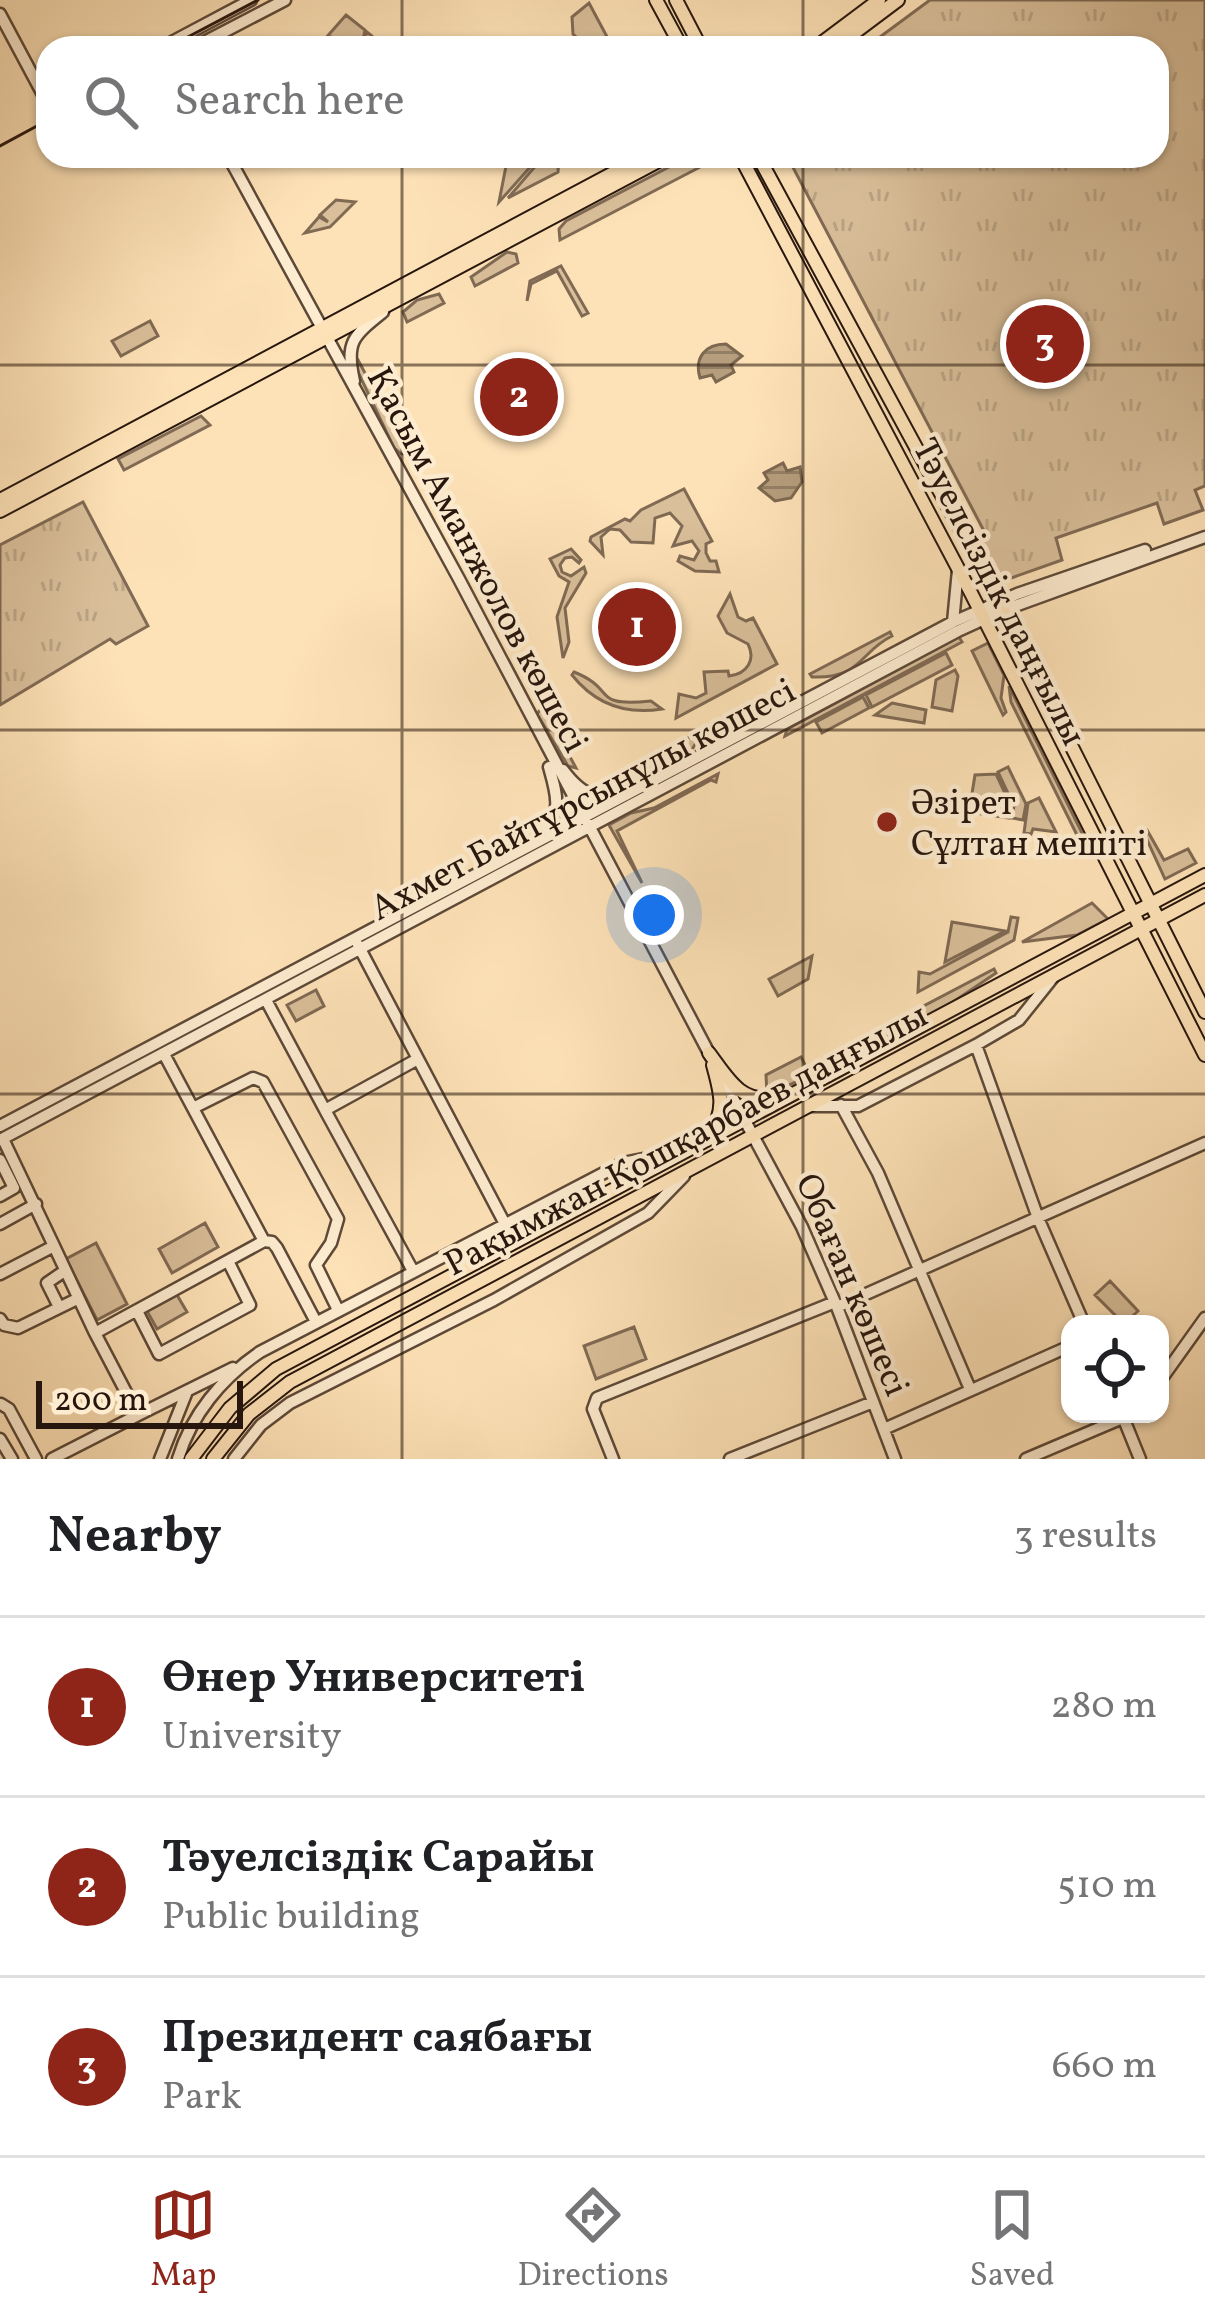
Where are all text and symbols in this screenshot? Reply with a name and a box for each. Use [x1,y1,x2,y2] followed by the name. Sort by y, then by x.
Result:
[36,36,1169,168] search box
[78,69,144,135] icon: search
[174,71,405,134] text: Search here
[1006,299,1084,389] pin: 3
[480,352,558,442] pin: 2
[352,359,599,763] street label: Қасым Аманжолов көшесі
[898,430,1097,755] street label: Тәуелсіздік даңғылы
[598,582,676,672] pin: 1
[362,668,805,935] street label: Ахмет Байтұрсынұлы көшесі
[911,780,1147,871] place label: Әзірет Сұлтан мешіті
[874,809,900,835] marker: Әзірет Сұлтан мешіті
[624,885,684,945] your location
[436,992,938,1291] street label: Рақымжан Қошқарбаев даңғылы
[781,1166,920,1405] street label: Обаған көшесі
[1061,1315,1169,1423] map controls
[1061,1315,1169,1423] button: locate
[36,1375,243,1428] scale bar
[54,1379,148,1425] text: 200 m
[48,1502,222,1573] text: Nearby
[1014,1510,1157,1564] text: 3 results
[162,1648,585,1711] text: Өнер Университеті
[79,1680,95,1734] text: 1
[1050,1680,1157,1734] text: 280 m
[162,1711,342,1765] text: University
[162,1828,595,1891] text: Тәуелсіздік Сарайы
[77,1860,97,1914] text: 2
[1057,1860,1157,1914] text: 510 m
[162,1891,420,1945] text: Public building
[162,2008,593,2071] text: Президент саябағы
[77,2040,97,2094] text: 3
[1052,2040,1157,2094] text: 660 m
[162,2071,242,2125] text: Park
[150,2182,217,2300] tab: Map
[517,2182,669,2300] tab: Directions
[970,2182,1055,2300] tab: Saved

